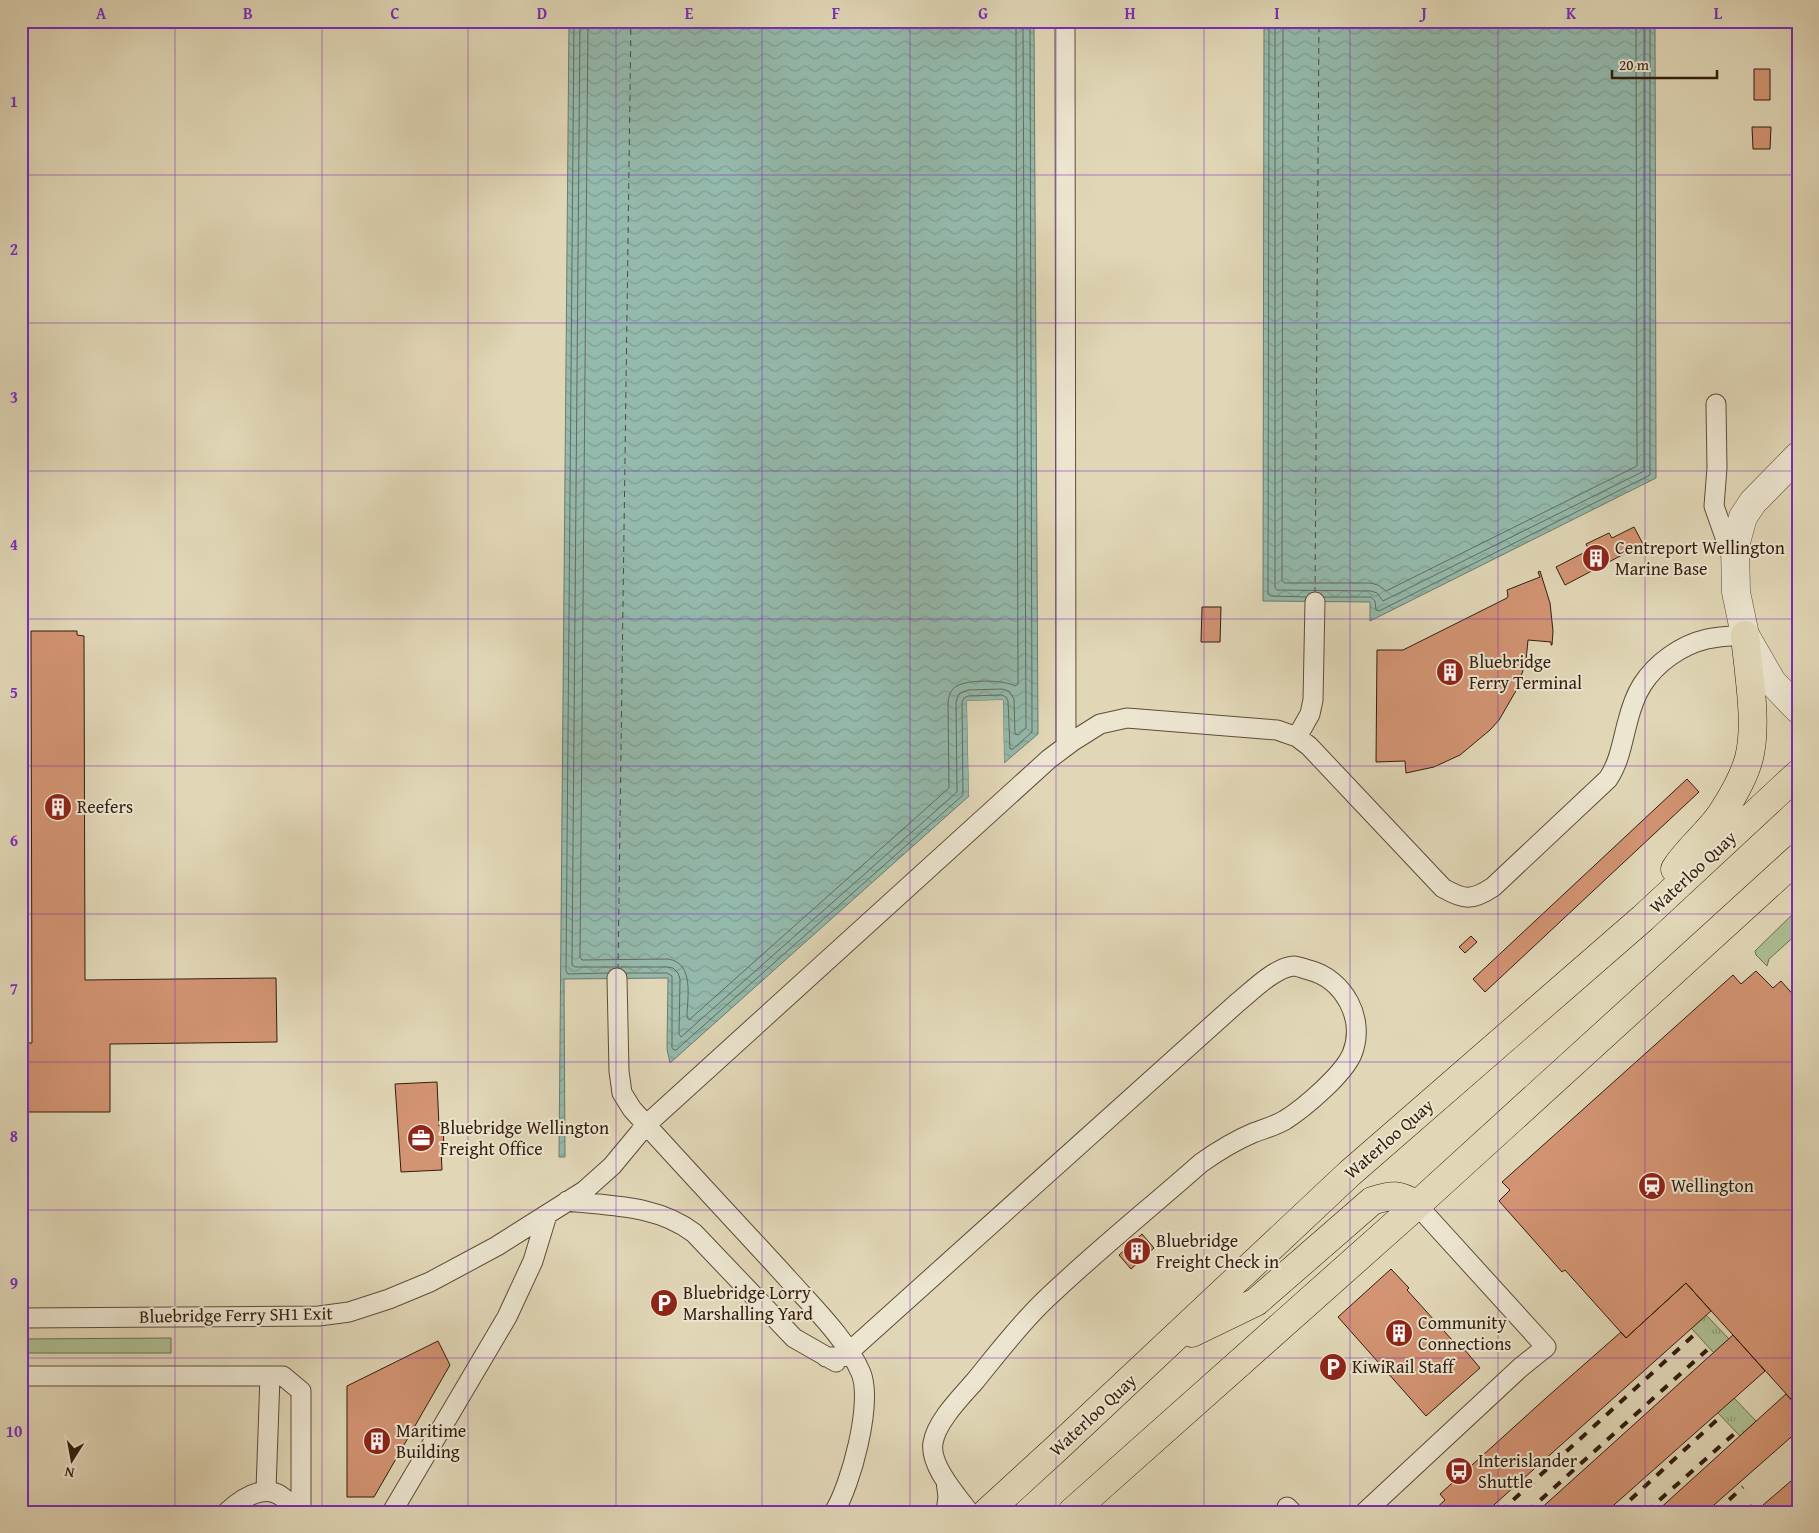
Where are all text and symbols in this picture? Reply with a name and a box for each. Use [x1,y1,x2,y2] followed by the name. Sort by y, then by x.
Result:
[96,1,107,25] text: A
[243,1,253,25] text: B
[390,1,400,25] text: C
[537,1,547,25] text: D
[685,1,694,25] text: E
[832,1,840,25] text: F
[978,1,988,25] text: G
[1124,1,1136,25] text: H
[1274,1,1280,25] text: I
[1418,1,1427,25] text: J
[1566,1,1577,25] text: K
[1714,1,1723,25] text: L
[1612,48,1716,80] scale bar
[1619,54,1650,75] text: 20 m
[10,89,18,113] text: 1
[10,237,18,261] text: 2
[10,385,18,409] text: 3
[10,532,18,556] text: 4
[1615,534,1785,582] place label: Centreport Wellington Marine Base
[1581,543,1611,573] building icon: Centreport Wellington Marine Base
[1469,648,1582,696] place label: Bluebridge Ferry Terminal
[1435,657,1465,687] building icon: Bluebridge Ferry Terminal
[10,680,18,704] text: 5
[43,792,73,822] building icon: Reefers
[77,793,133,820] place label: Reefers
[1643,824,1742,919] street label: Waterloo Quay
[10,828,18,852] text: 6
[10,976,18,1000] text: 7
[1338,1092,1439,1185] street label: Waterloo Quay
[440,1114,609,1162] place label: Bluebridge Wellington Freight Office
[406,1123,436,1153] office icon: Bluebridge Wellington Freight Office
[10,1124,18,1148] text: 8
[1637,1171,1667,1201] station icon: Wellington
[1671,1172,1754,1199] place label: Wellington
[1156,1227,1279,1275] place label: Bluebridge Freight Check in
[1122,1236,1152,1266] building icon: Bluebridge Freight Check in
[10,1271,18,1295] text: 9
[683,1279,813,1327] place label: Bluebridge Lorry Marshalling Yard
[649,1288,679,1318] parking icon: Bluebridge Lorry Marshalling Yard
[139,1299,334,1330] street label: Bluebridge Ferry SH1 Exit
[1418,1309,1511,1357] place label: Community Connections
[1384,1318,1414,1348] building icon: Community Connections
[1318,1352,1348,1382] parking icon: KiwiRail Staff
[1352,1353,1456,1380] place label: KiwiRail Staff
[1043,1367,1142,1462] street label: Waterloo Quay
[396,1417,466,1465] place label: Maritime Building
[6,1419,22,1443] text: 10
[362,1426,392,1456] building icon: Maritime Building
[48,1436,98,1486] north arrow
[1478,1447,1578,1495] place label: Interislander Shuttle
[1444,1456,1474,1486] bus stop icon: Interislander Shuttle
[62,1462,76,1483] text: N

